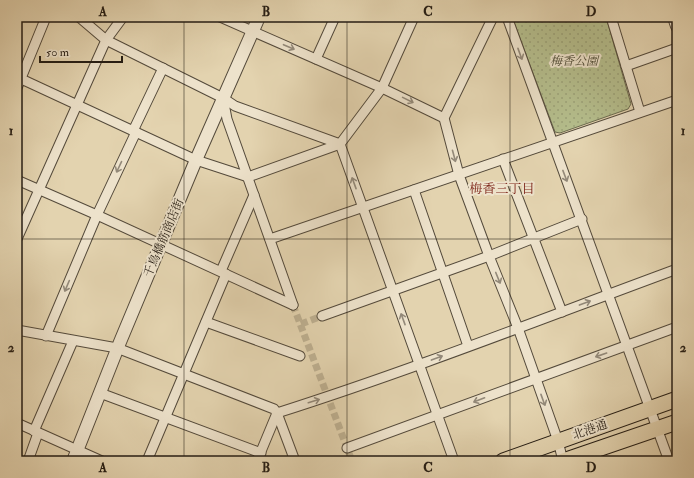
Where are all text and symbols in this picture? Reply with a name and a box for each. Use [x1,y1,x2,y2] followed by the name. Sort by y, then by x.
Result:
[98,4,108,20] text: A
[262,4,270,20] text: B
[423,4,433,20] text: C
[586,4,597,20] text: D
[40,38,122,64] scale bar
[282,44,294,51] one-way arrow
[46,45,70,60] text: 50 m
[517,47,525,59] one-way arrow
[550,54,600,69] park label: 梅香公園
[401,97,413,104] one-way arrow
[9,123,14,139] text: 1
[681,123,686,139] text: 1
[451,149,458,162] one-way arrow
[115,161,122,173] one-way arrow
[562,169,570,181] one-way arrow
[350,178,358,190] one-way arrow
[469,181,535,197] district label: 梅香三丁目
[141,195,188,280] street label: 千鳥橋筋商店街
[494,272,502,284] one-way arrow
[63,280,70,292] one-way arrow
[579,299,591,307] one-way arrow
[399,312,406,325] one-way arrow
[8,340,15,356] text: 2
[680,340,687,356] text: 2
[595,352,608,359] one-way arrow
[430,353,442,361] one-way arrow
[540,393,548,405] one-way arrow
[473,396,485,404] one-way arrow
[308,397,321,404] one-way arrow
[571,417,609,443] street label: 北港通
[98,460,108,476] text: A
[262,460,270,476] text: B
[423,460,433,476] text: C
[586,460,597,476] text: D

